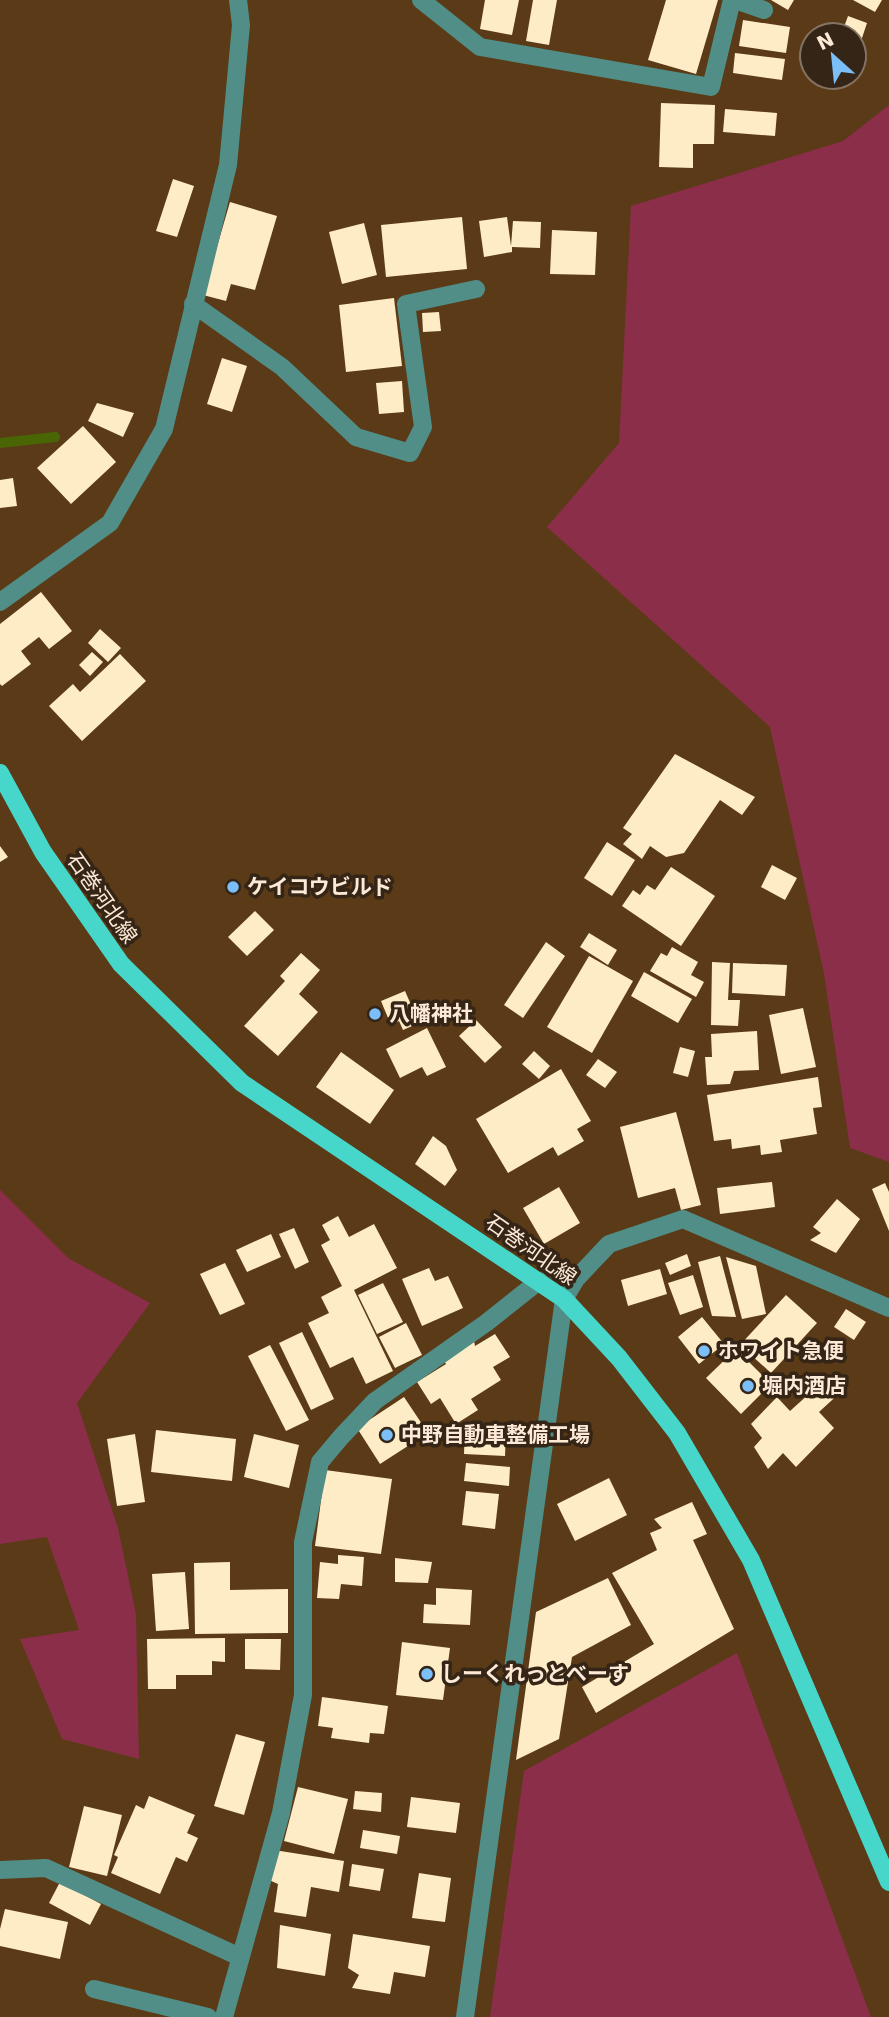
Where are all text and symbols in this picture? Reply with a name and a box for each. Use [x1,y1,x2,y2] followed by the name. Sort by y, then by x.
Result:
[798,21,868,91] north arrow
[813,27,837,54] text: N
[62,848,142,948] street label: 石巻河北線
[247,875,393,899] place label: ケイコウビルド
[225,879,241,895] marker: ケイコウビルド
[389,1002,473,1026] place label: 八幡神社
[367,1006,383,1022] marker: 八幡神社
[481,1210,581,1290] street label: 石巻河北線
[718,1339,844,1363] place label: ホワイト急便
[696,1343,712,1359] marker: ホワイト急便
[762,1374,846,1398] place label: 堀内酒店
[740,1378,756,1394] marker: 堀内酒店
[401,1423,590,1447] place label: 中野自動車整備工場
[379,1427,395,1443] marker: 中野自動車整備工場
[441,1662,629,1686] place label: しーくれっとべーす
[419,1666,435,1682] marker: しーくれっとべーす

